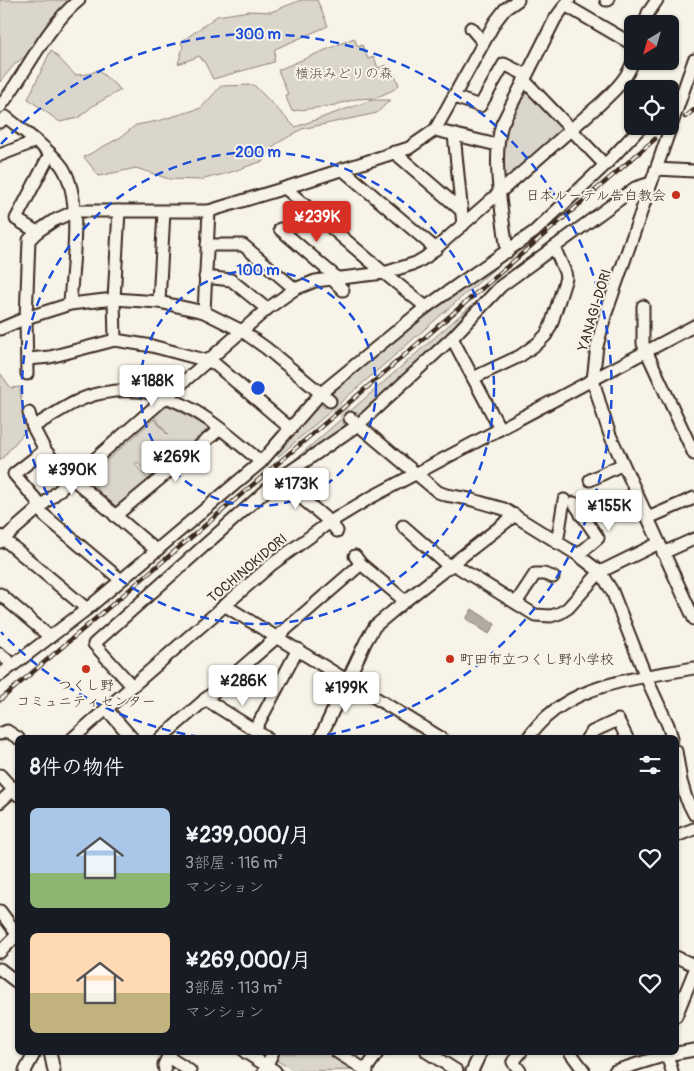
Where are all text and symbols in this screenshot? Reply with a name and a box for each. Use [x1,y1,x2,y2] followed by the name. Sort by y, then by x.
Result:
[624,15,679,70] north arrow
[624,15,679,135] map controls
[235,25,281,44] text: 300 m
[295,65,393,82] park label: 横浜みどりの森
[624,80,679,135] button: locate
[235,143,281,162] text: 200 m
[526,187,666,204] place label: 日本ルーテル告白教会
[670,189,682,201] marker: 日本ルーテル告白教会
[282,200,352,243] pin: ¥239K
[294,207,340,227] text: ¥239K
[237,261,279,280] text: 100 m
[574,267,615,354] street label: YANAGI-DORI
[117,364,187,407] pin: ¥188K
[130,371,174,391] text: ¥188K
[249,379,267,397] centre of rings
[141,440,211,483] pin: ¥269K
[152,447,200,467] text: ¥269K
[37,454,107,496] pin: ¥390K
[48,460,96,480] text: ¥390K
[261,468,331,510] pin: ¥173K
[274,474,318,494] text: ¥173K
[574,490,644,532] pin: ¥155K
[587,496,631,516] text: ¥155K
[204,530,291,607] street label: TOCHINOKIDORI
[460,651,614,668] place label: 町田市立つくし野小学校
[444,653,456,665] marker: 町田市立つくし野小学校
[80,663,92,675] marker: つくし野 コミュニティセンター
[208,664,278,707] pin: ¥286K
[219,671,267,691] text: ¥286K
[311,672,381,714] pin: ¥199K
[16,677,156,710] place label: つくし野 コミュニティセンター
[324,678,368,698] text: ¥199K
[636,751,664,779] icon: filters
[30,754,125,781] text: 8件の物件
[185,822,310,849] text: ¥239,000/月
[70,828,130,888] icon: home
[636,844,664,872] icon: heart
[185,853,283,873] text: 3部屋 · 116 m²
[185,877,264,897] text: マンション
[185,947,311,974] text: ¥269,000/月
[70,953,130,1013] icon: home
[636,969,664,997] icon: heart
[185,978,283,998] text: 3部屋 · 113 m²
[185,1002,264,1022] text: マンション

